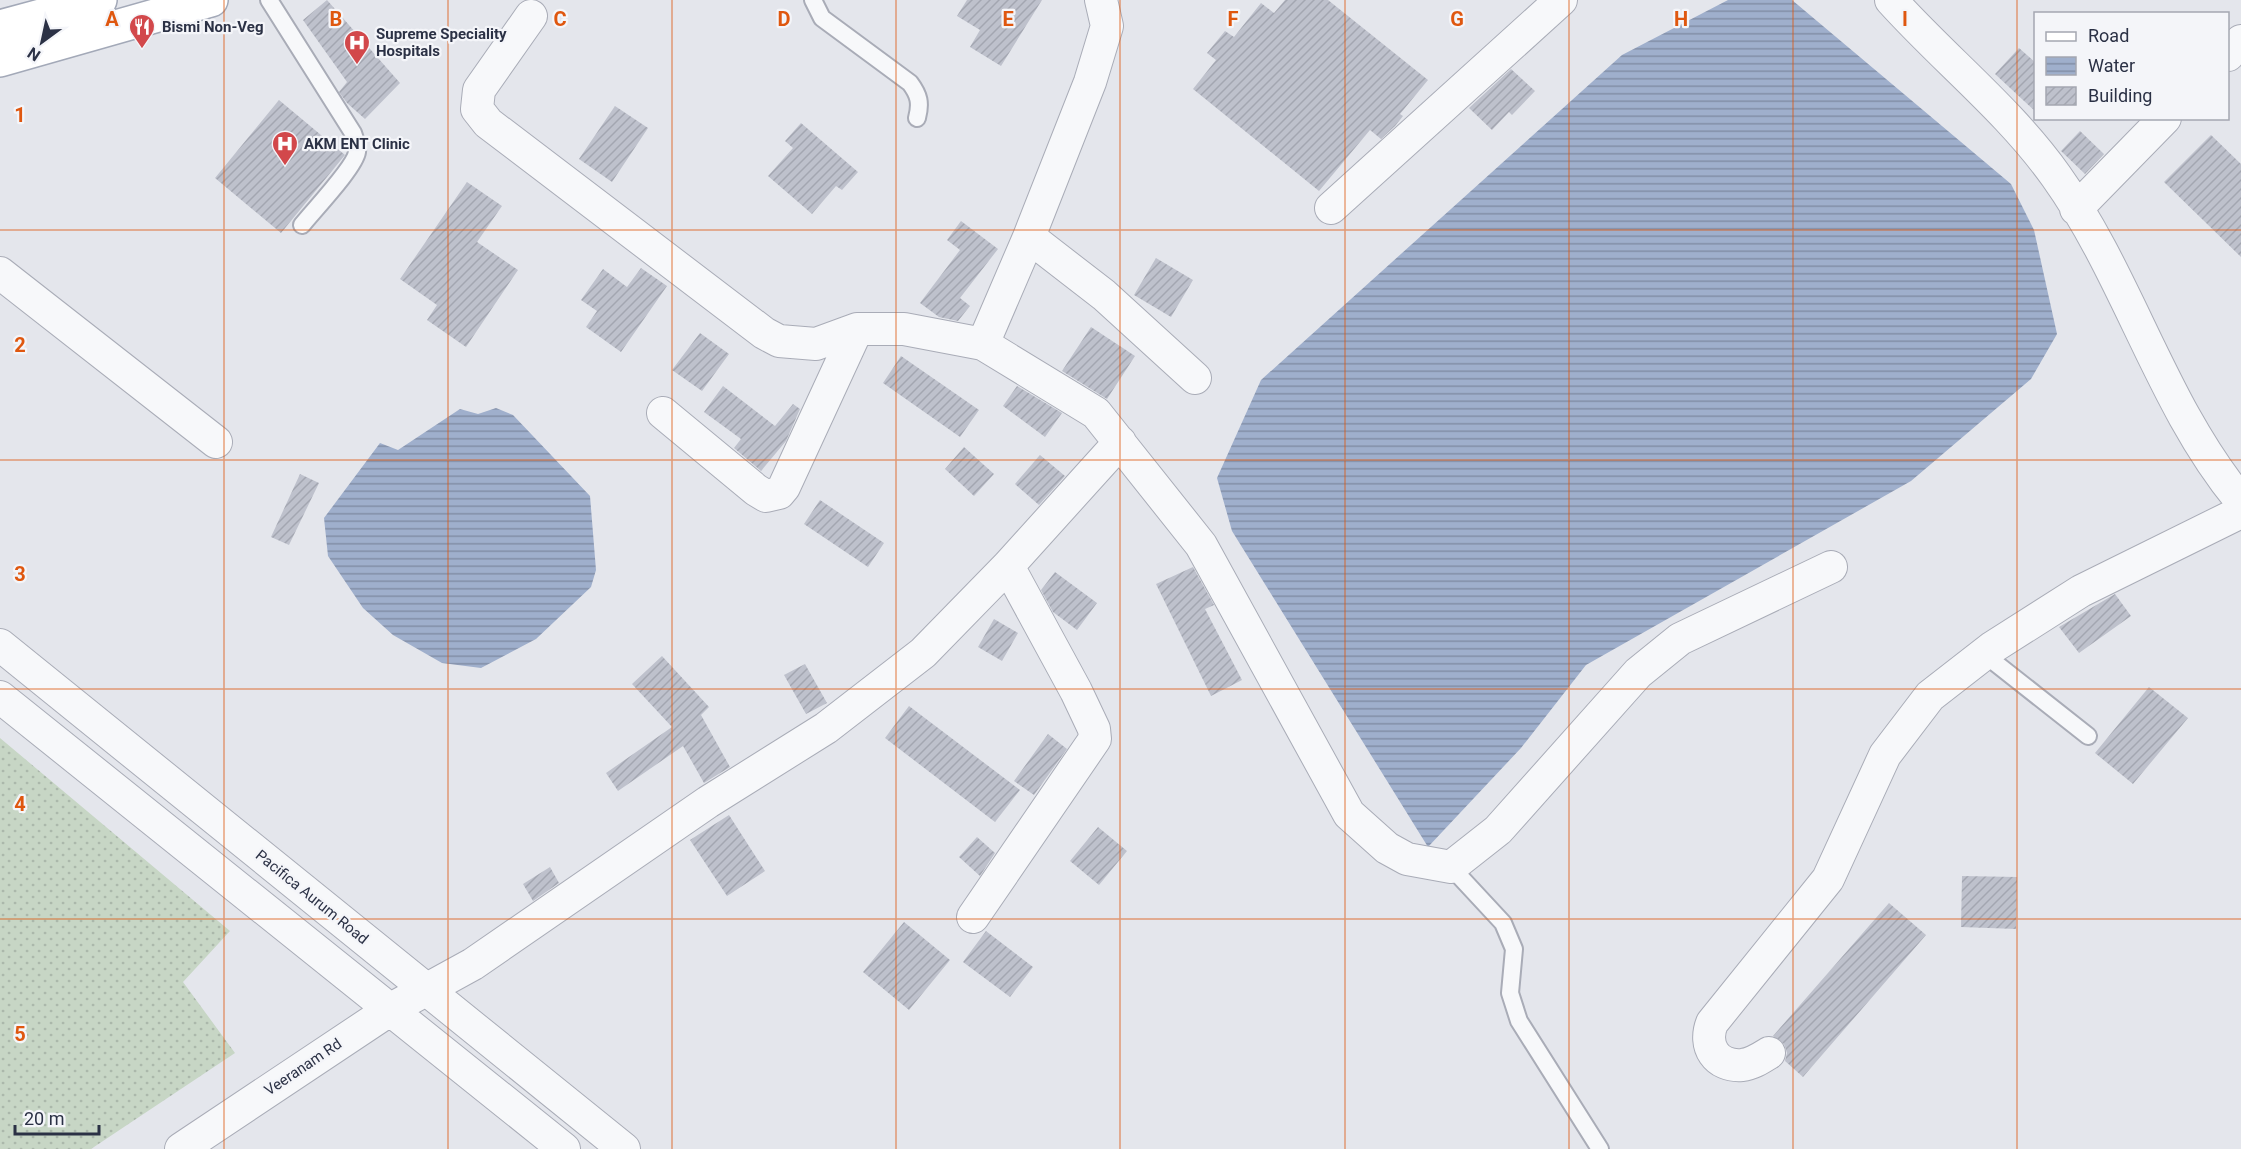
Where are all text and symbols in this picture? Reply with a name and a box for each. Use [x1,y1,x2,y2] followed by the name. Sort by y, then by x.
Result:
[105,7,119,31] text: A
[330,7,342,31] text: B
[553,7,567,31] text: C
[778,7,791,31] text: D
[1002,7,1014,31] text: E
[1228,7,1239,31] text: F
[1450,7,1464,31] text: G
[1674,7,1688,31] text: H
[1902,7,1908,31] text: I
[12,12,72,72] north arrow
[127,12,157,50] restaurant icon: Bismi Non-Veg
[2034,12,2229,120] legend
[162,18,263,36] place label: Bismi Non-Veg
[376,25,507,60] place label: Supreme Speciality Hospitals
[2088,25,2129,46] text: Road
[342,28,372,66] hospital icon: Supreme Speciality Hospitals
[24,43,44,65] text: N
[2088,55,2135,76] text: Water
[2088,85,2152,106] text: Building
[14,103,26,127] text: 1
[270,129,300,167] hospital icon: AKM ENT Clinic
[304,135,410,153] place label: AKM ENT Clinic
[14,333,26,357] text: 2
[14,562,26,586] text: 3
[14,792,26,816] text: 4
[252,846,372,948] street label: Pacifica Aurum Road
[14,1022,26,1046] text: 5
[261,1035,345,1099] street label: Veeranam Rd
[15,1098,99,1136] scale bar
[24,1108,64,1129] text: 20 m

